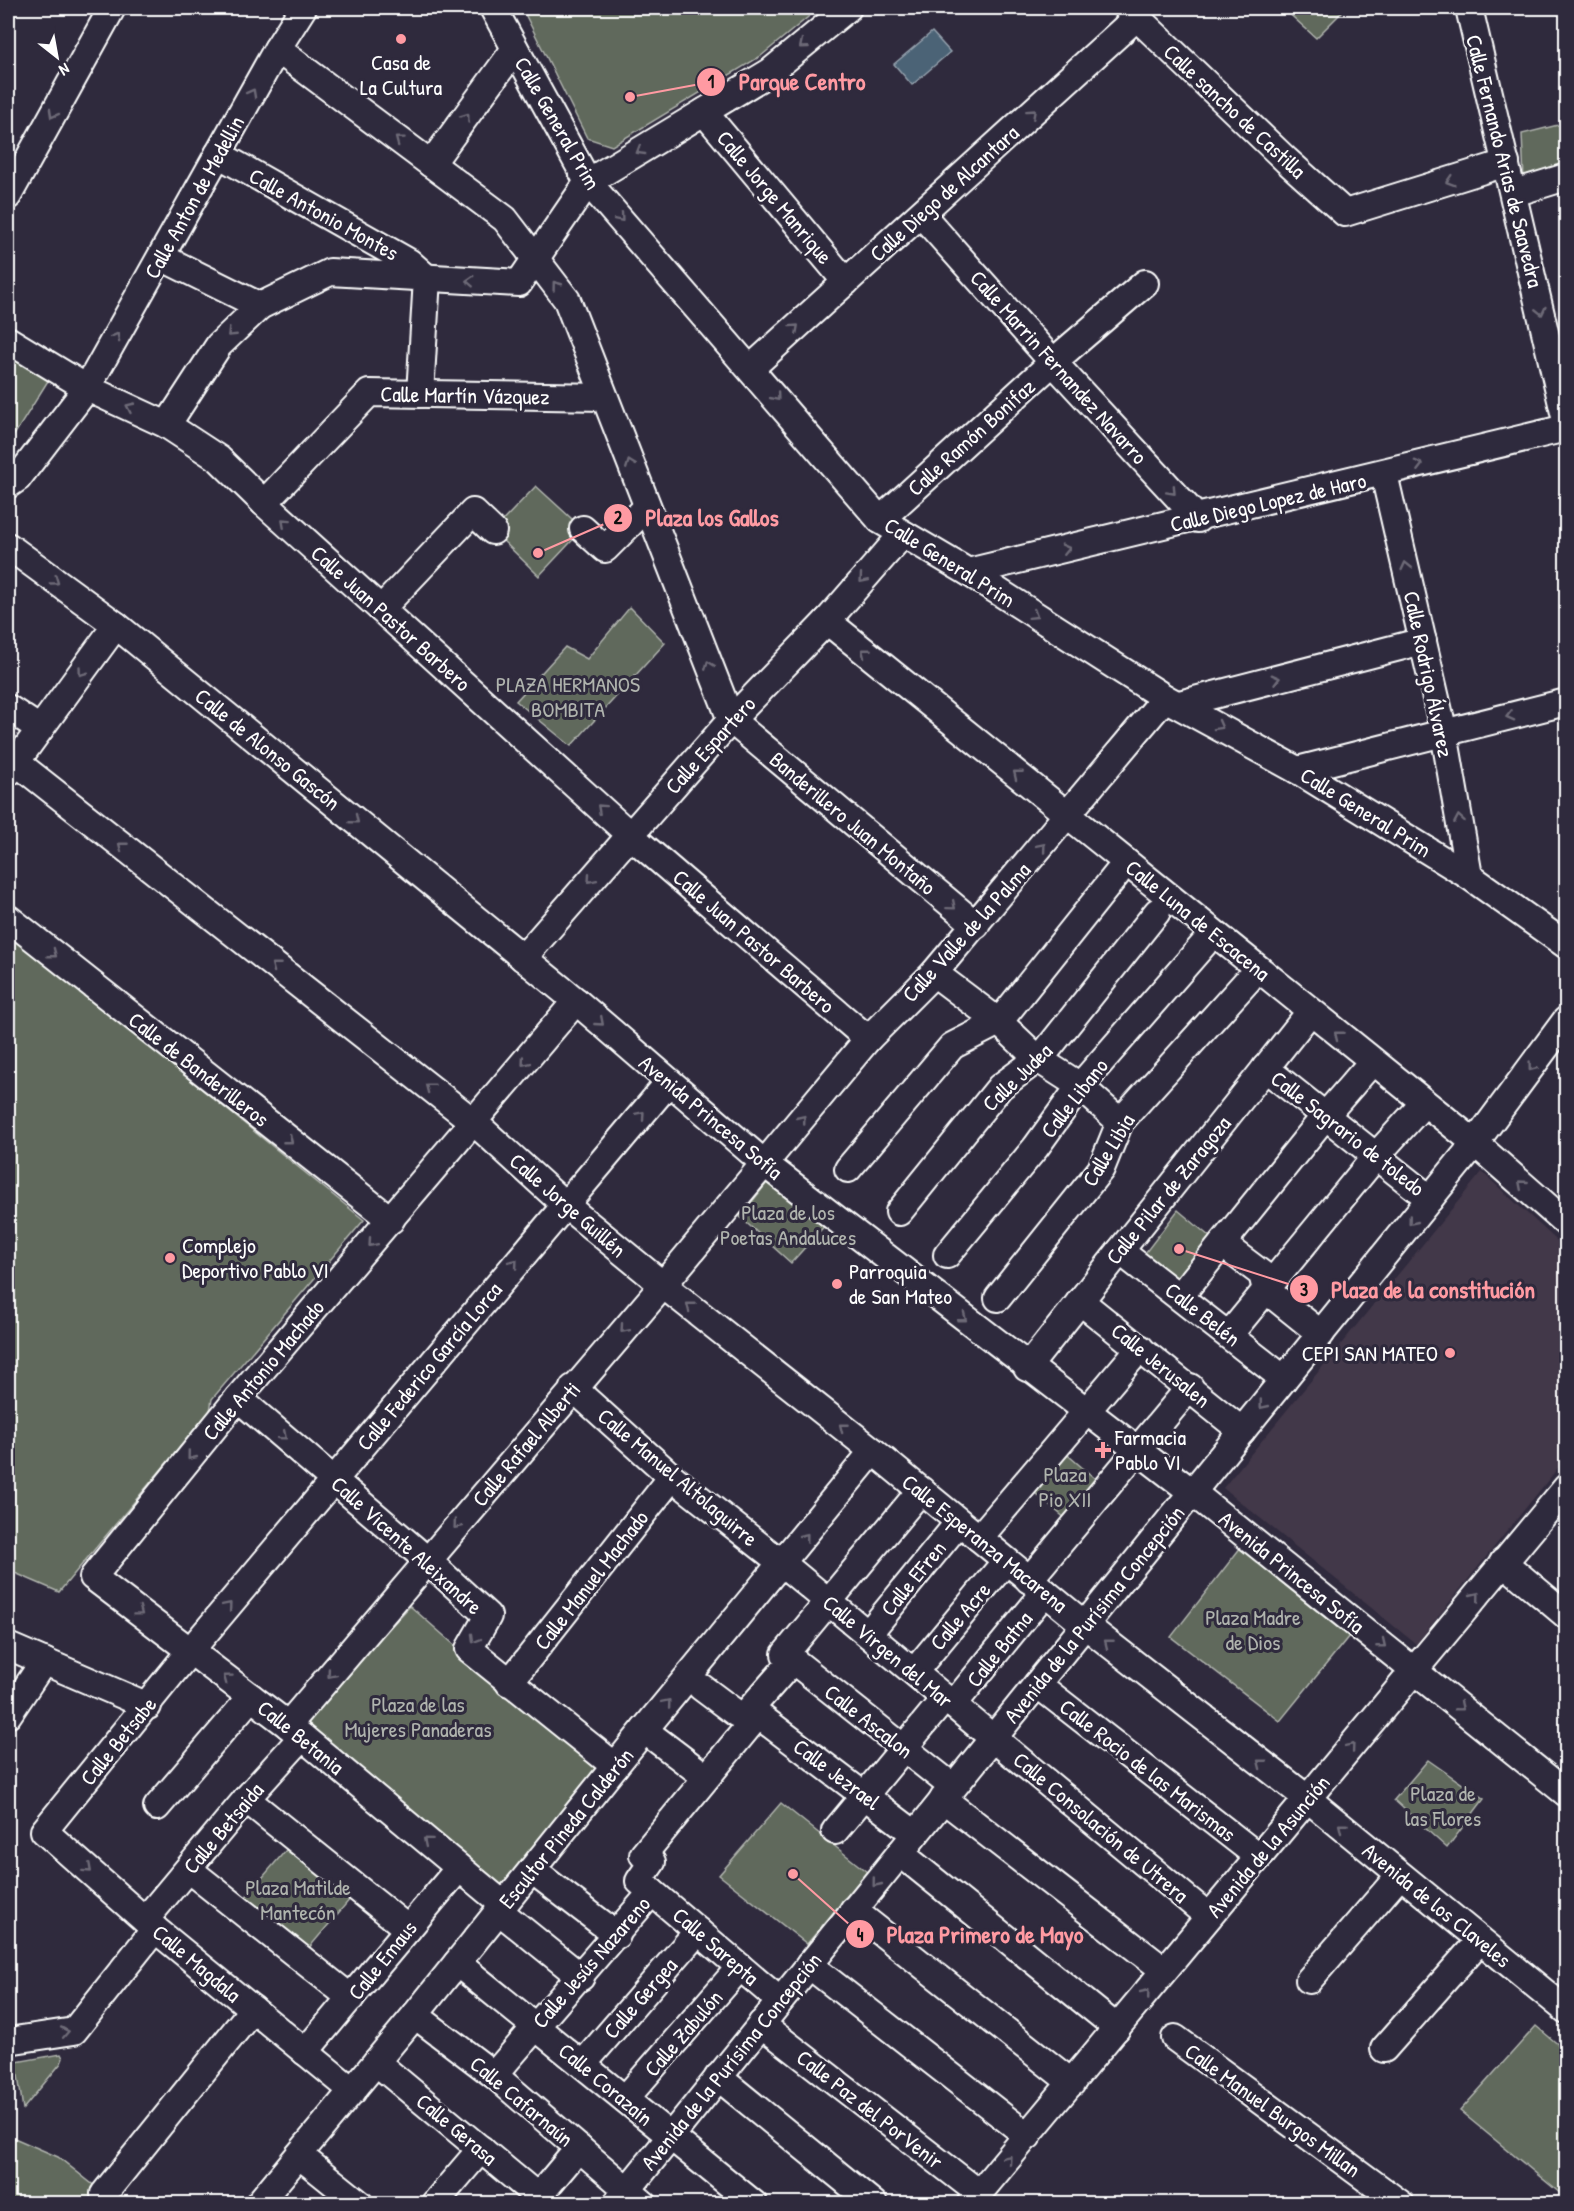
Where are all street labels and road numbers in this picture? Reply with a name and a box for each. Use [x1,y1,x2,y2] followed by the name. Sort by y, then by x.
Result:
[1459,31,1551,291] street label: Calle Fernando Arias de Saavedra
[1157,37,1313,185] street label: Calle sancho de Castilla
[508,51,608,195] street label: Calle General Prim
[137,110,251,284] street label: Calle Anton de Medellin
[863,118,1025,268] street label: Calle Diego de Alcantara
[710,124,840,270] street label: Calle Jorge Manrique
[244,160,404,268] street label: Calle Antonio Montes
[964,263,1155,471] street label: Calle Marrin Fernandez Navarro
[901,372,1041,502] street label: Calle Ramón Bonifaz
[380,379,550,411] street label: Calle Martín Vázquez
[1167,465,1369,539] street label: Calle Diego Lopez de Haro
[879,510,1021,614] street label: Calle General Prim
[305,538,478,698] street label: Calle Juan Pastor Barbero
[1397,588,1461,760] street label: Calle Rodrigo Álvarez
[189,681,347,817] street label: Calle de Alonso Gascón
[658,689,762,800] street label: Calle Espartero
[763,744,943,902] street label: Banderillero Juan Montaño
[1295,760,1437,864] street label: Calle General Prim
[1119,852,1277,988] street label: Calle Luna de Escacena
[895,855,1037,1008] street label: Calle Valle de la Palma
[667,862,842,1020] street label: Calle Juan Pastor Barbero
[122,1005,276,1133] street label: Calle de Banderilleros
[975,1036,1059,1118] street label: Calle Judea
[633,1048,790,1186] street label: Avenida Princesa Sofía
[1033,1052,1115,1144] street label: Calle Libano
[1265,1063,1431,1203] street label: Calle Sagrario de toledo
[1075,1108,1142,1192] street label: Calle Libia
[1099,1109,1238,1271] street label: Calle Pilar de Zaragoza
[503,1146,633,1264] street label: Calle Jorge Guillén
[349,1275,509,1457] street label: Calle Federico García Lorca
[1159,1275,1247,1353] street label: Calle Belén
[195,1293,331,1447] street label: Calle Antonio Machado
[1105,1316,1217,1414] street label: Calle Jerusalen
[465,1375,587,1513] street label: Calle Rafael Alberti
[591,1401,765,1553] street label: Calle Manuel Altolaguirre
[896,1467,1074,1619] street label: Calle Esperanza Macarena
[325,1469,489,1621] street label: Calle Vicente Aleixandre
[997,1499,1191,1729] street label: Avenida de la Purísima Concepción
[527,1504,655,1656] street label: Calle Manuel Machado
[1213,1504,1371,1640] street label: Avenida Princesa Sofía
[873,1534,953,1622] street label: Calle EFren
[923,1575,998,1656] street label: Calle Acre
[816,1588,960,1715] street label: Calle Virgen del Mar
[959,1604,1039,1693] street label: Calle Batna
[818,1677,920,1765] street label: Calle Ascalon
[73,1690,163,1792] street label: Calle Betsabe
[1054,1692,1242,1848] street label: Calle Rocio de las Marismas
[251,1693,351,1781] street label: Calle Betania
[787,1731,887,1817] street label: Calle Jezrael
[492,1741,640,1915] street label: Escultor Pineda Calderón
[1007,1745,1195,1910] street label: Calle Consolación de Utrera
[1199,1768,1337,1924] street label: Avenida de la Asunción
[176,1776,270,1880] street label: Calle Betsaida
[1356,1836,1518,1974] street label: Avenida de los Claveles
[525,1889,657,2035] street label: Calle Jesús Nazareno
[666,1900,766,1992] street label: Calle Sarepta
[341,1914,423,2006] street label: Calle Emaus
[146,1917,248,2009] street label: Calle Magdala
[634,1946,828,2176] street label: Avenida de la Purísima Concepción
[596,1951,684,2045] street label: Calle Gergea
[637,1983,729,2083] street label: Calle Zabulón
[552,2036,660,2132] street label: Calle Corazaín
[1179,2036,1367,2184] street label: Calle Manuel Burgos Millan
[791,2042,950,2176] street label: Calle Paz del PorVenir
[464,2049,580,2153] street label: Calle Cafarnaún
[410,2086,504,2172] street label: Calle Gerasa

